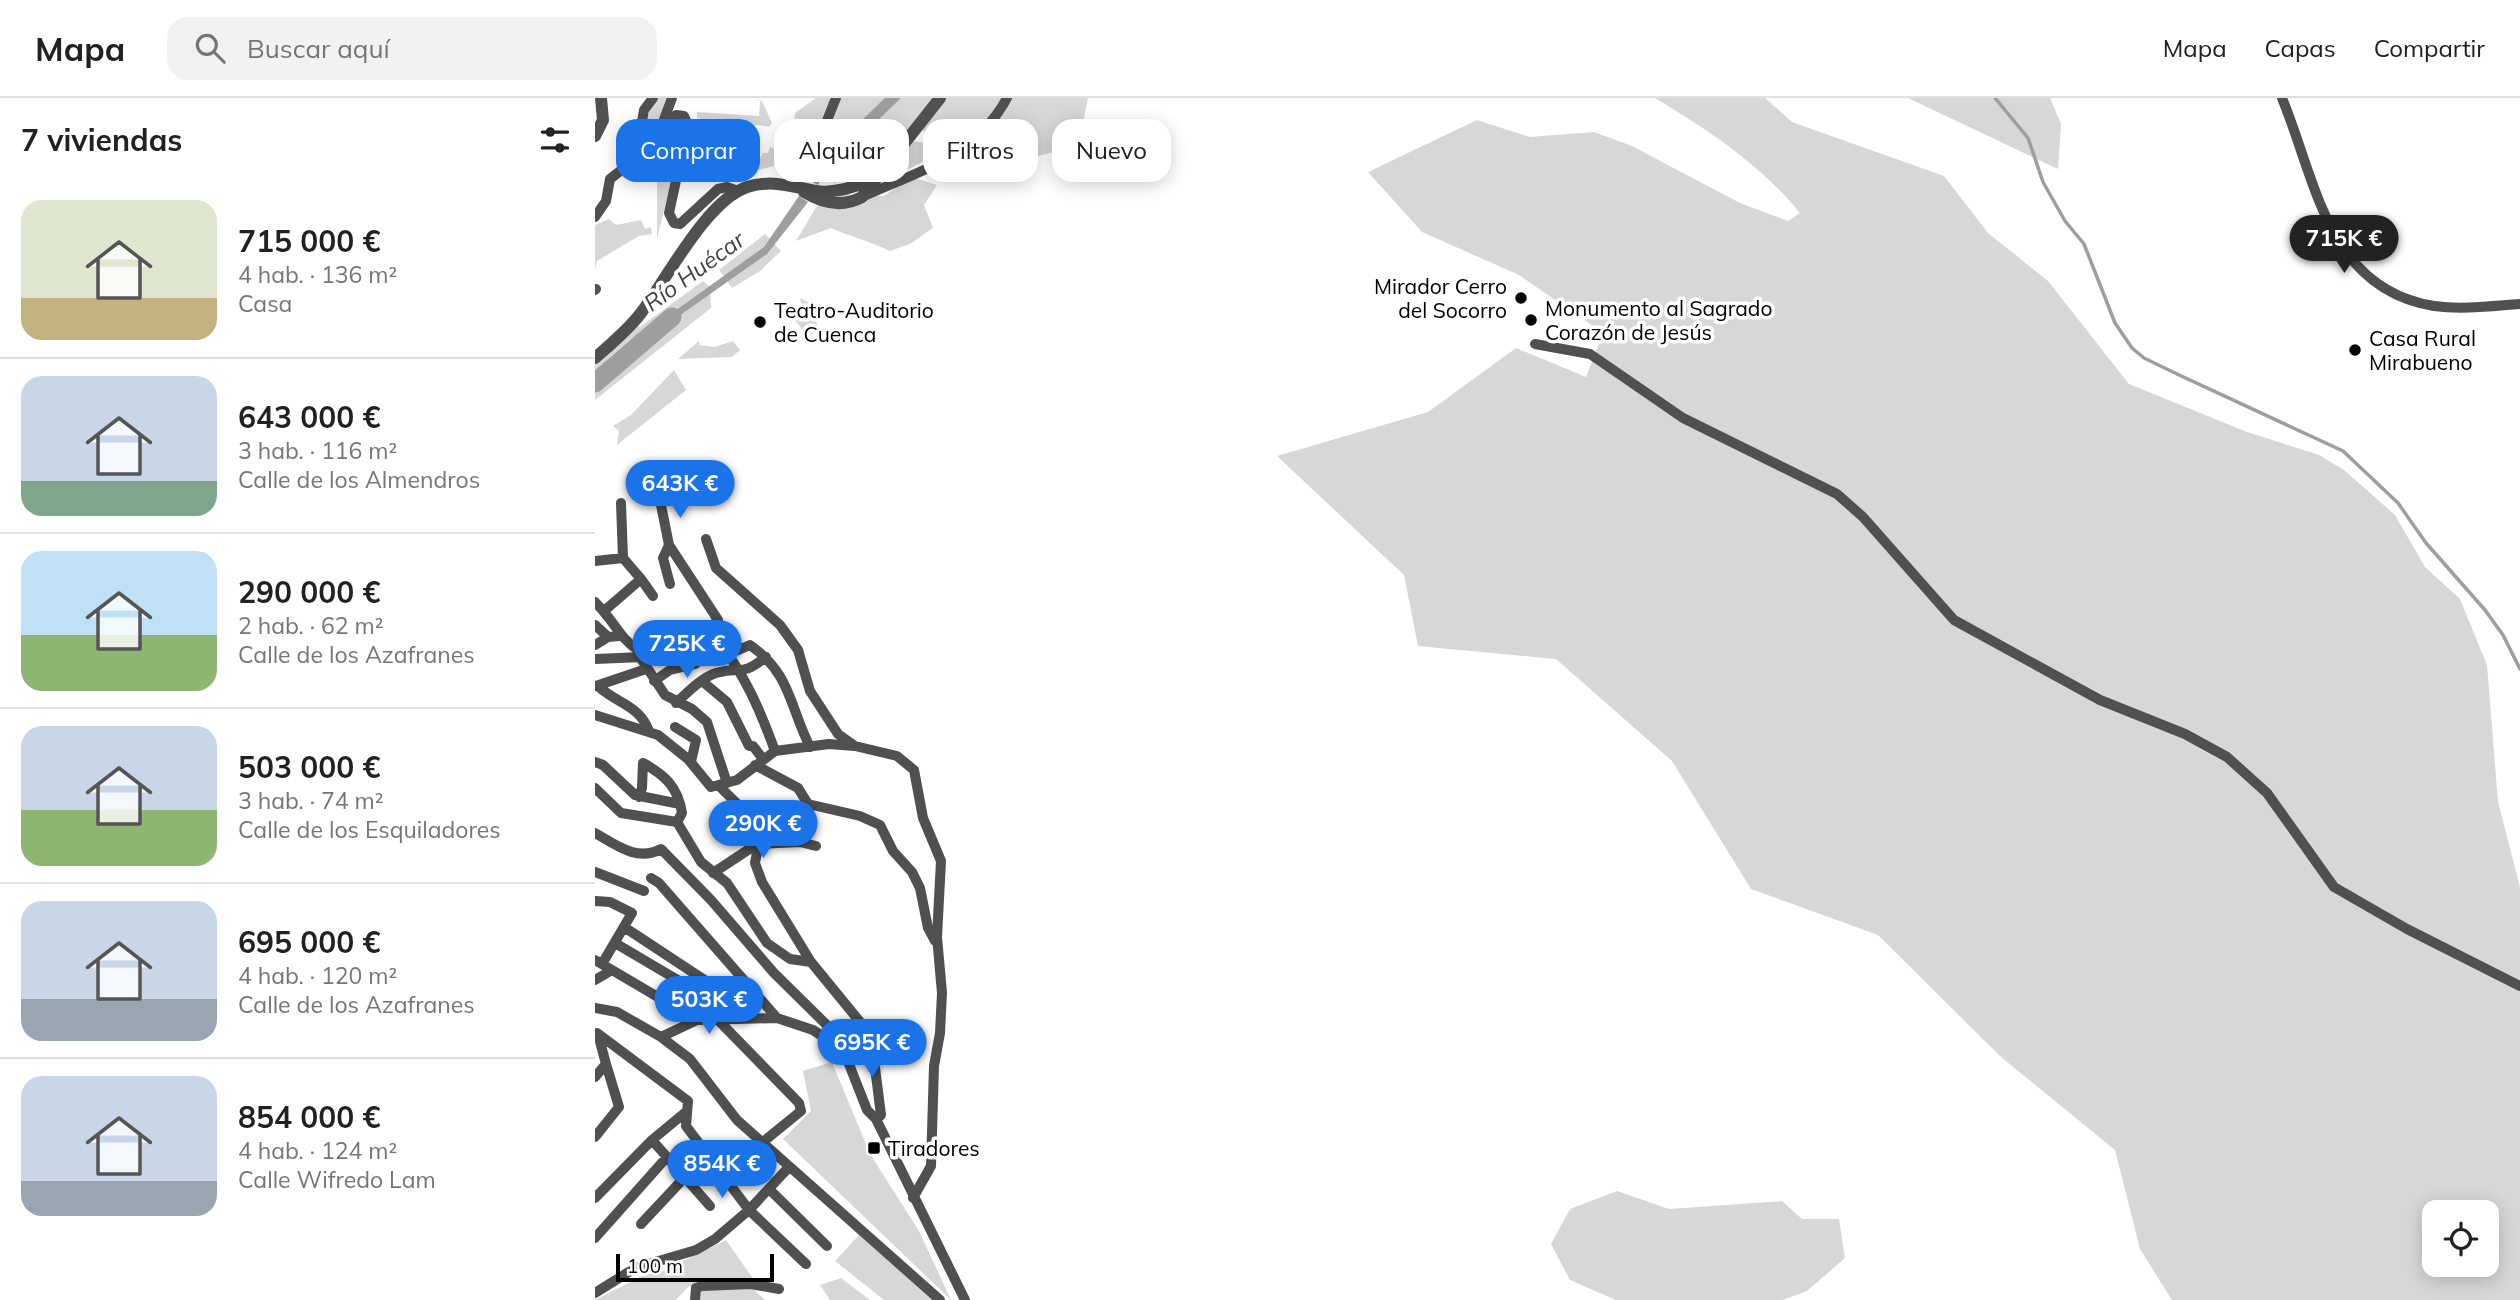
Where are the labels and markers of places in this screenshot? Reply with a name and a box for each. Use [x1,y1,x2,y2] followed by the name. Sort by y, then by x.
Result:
[2287,216,2401,275] pin: 715K €
[1374,273,1507,323] place label: Mirador Cerro del Socorro
[1513,290,1529,306] marker: Mirador Cerro del Socorro
[1545,295,1772,345] place label: Monumento al Sagrado Corazón de Jesús
[774,297,934,347] place label: Teatro-Auditorio de Cuenca
[1523,312,1539,328] marker: Monumento al Sagrado Corazón de Jesús
[752,314,768,330] marker: Teatro-Auditorio de Cuenca
[2369,325,2476,375] place label: Casa Rural Mirabueno
[2347,342,2363,358] marker: Casa Rural Mirabueno
[623,460,737,520] pin: 643K €
[630,620,744,680] pin: 725K €
[706,800,820,860] pin: 290K €
[652,976,766,1036] pin: 503K €
[815,1020,929,1079] pin: 695K €
[888,1135,980,1161] place label: Tiradores
[665,1140,779,1200] pin: 854K €
[866,1140,882,1156] marker: Tiradores

